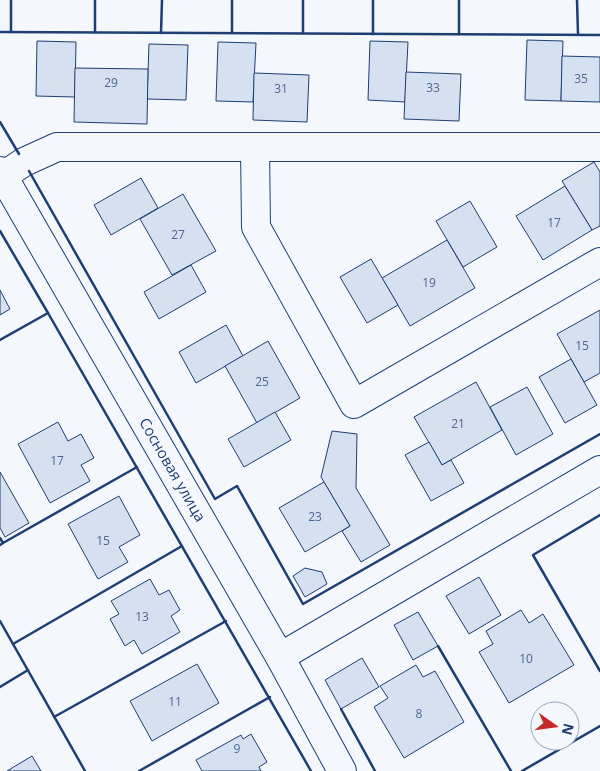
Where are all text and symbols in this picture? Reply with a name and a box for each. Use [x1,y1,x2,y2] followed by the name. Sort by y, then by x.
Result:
[574,70,588,87] house number: 35
[104,74,118,91] house number: 29
[426,79,440,96] house number: 33
[274,80,288,97] house number: 31
[547,214,561,231] house number: 17
[171,226,185,243] house number: 27
[422,274,436,291] house number: 19
[575,337,589,354] house number: 15
[255,373,269,390] house number: 25
[135,414,211,525] street label: Сосновая улица
[451,415,465,432] house number: 21
[50,452,64,469] house number: 17
[308,508,322,525] house number: 23
[96,532,110,549] house number: 15
[135,608,149,625] house number: 13
[519,650,533,667] house number: 10
[168,693,182,710] house number: 11
[530,701,580,751] north arrow
[416,705,423,722] house number: 8
[558,721,579,737] text: N
[234,740,241,757] house number: 9

